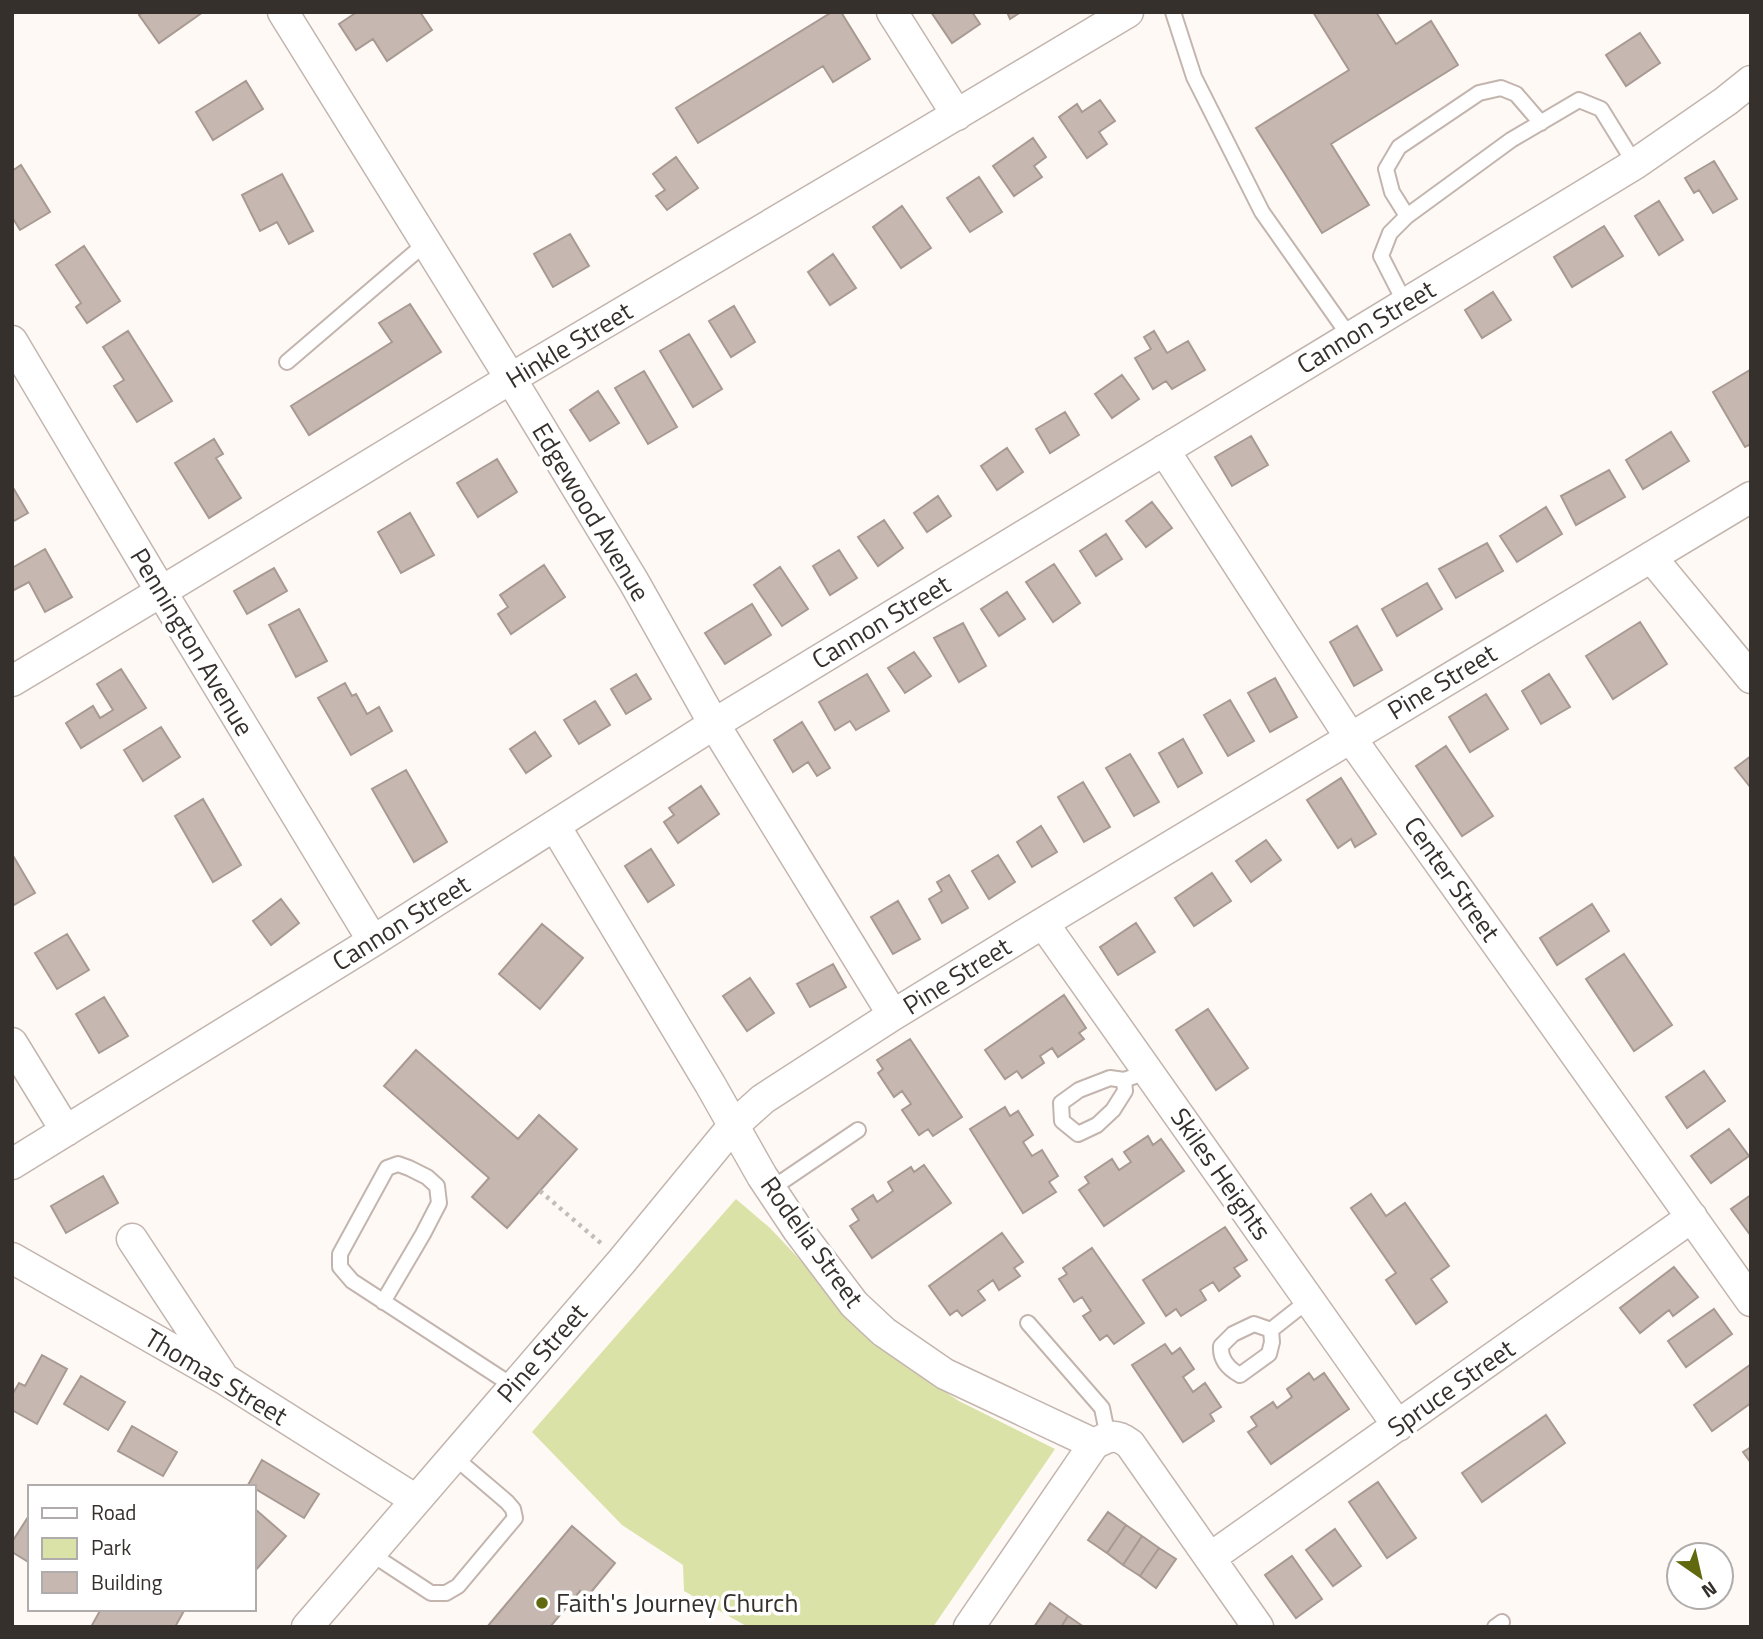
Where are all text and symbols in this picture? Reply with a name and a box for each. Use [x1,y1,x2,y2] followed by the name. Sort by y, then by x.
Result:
[1289,270,1442,383] street label: Cannon Street
[498,291,639,398] street label: Hinkle Street
[523,415,660,608] street label: Edgewood Avenue
[121,540,264,743] street label: Pennington Avenue
[804,565,957,678] street label: Cannon Street
[1380,634,1504,729] street label: Pine Street
[1395,808,1510,949] street label: Center Street
[324,865,477,980] street label: Cannon Street
[895,927,1018,1024] street label: Pine Street
[1161,1099,1282,1248] street label: Skiles Heights
[751,1168,873,1315] street label: Rodelia Street
[487,1294,596,1411] street label: Pine Street
[137,1318,295,1435] street label: Thomas Street
[1379,1329,1522,1446] street label: Spruce Street
[28,1485,256,1611] legend
[91,1496,136,1528] text: Road
[91,1531,131,1563] text: Park
[1665,1541,1735,1611] north arrow
[91,1566,163,1598] text: Building
[1696,1575,1723,1606] text: N
[556,1583,798,1622] place label: Faith's Journey Church
[534,1595,550,1611] marker: Faith's Journey Church

